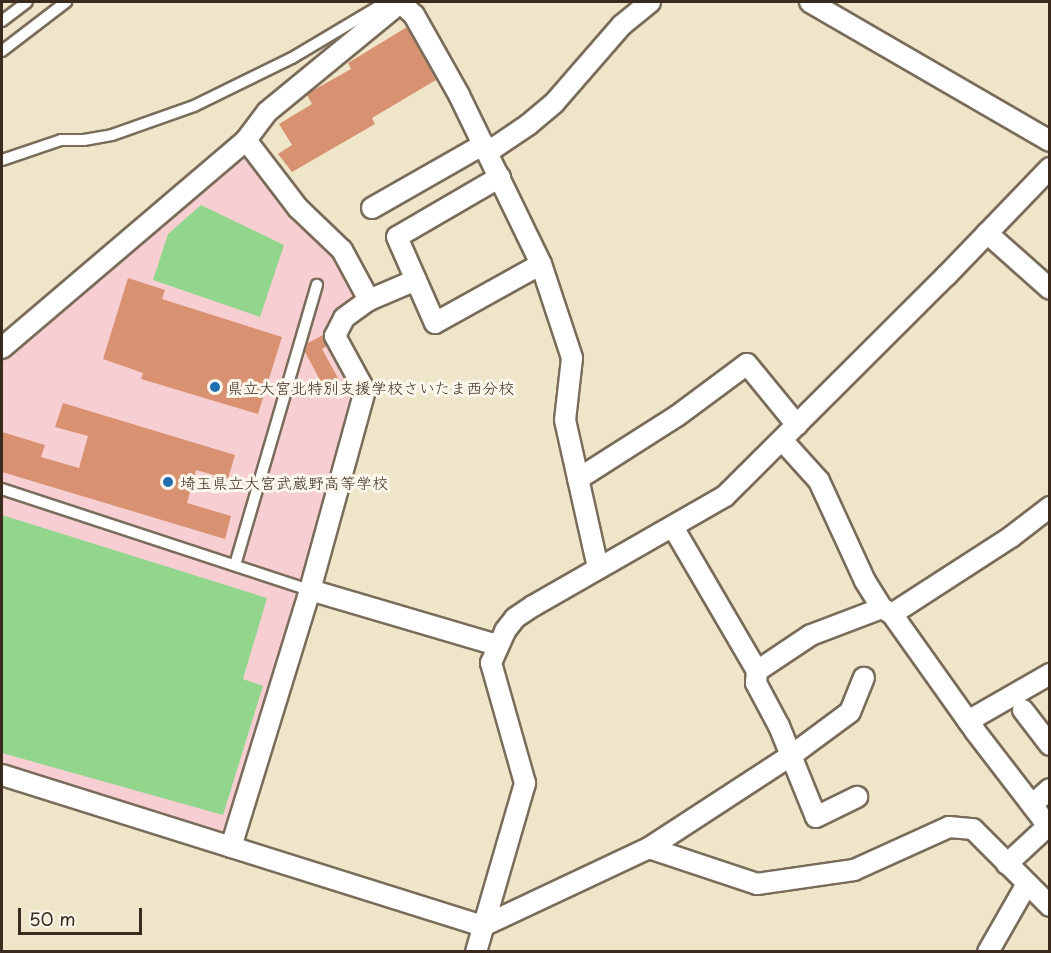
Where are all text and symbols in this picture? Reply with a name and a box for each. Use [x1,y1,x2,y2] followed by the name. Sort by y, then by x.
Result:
[227,377,515,397] place label: 県立大宮北特別支援学校さいたま西分校
[208,380,222,394] marker: 県立大宮北特別支援学校さいたま西分校
[180,472,388,492] place label: 埼玉県立大宮武蔵野高等学校
[161,475,175,489] marker: 埼玉県立大宮武蔵野高等学校
[21,896,146,934] scale bar
[29,905,76,932] text: 50 m

